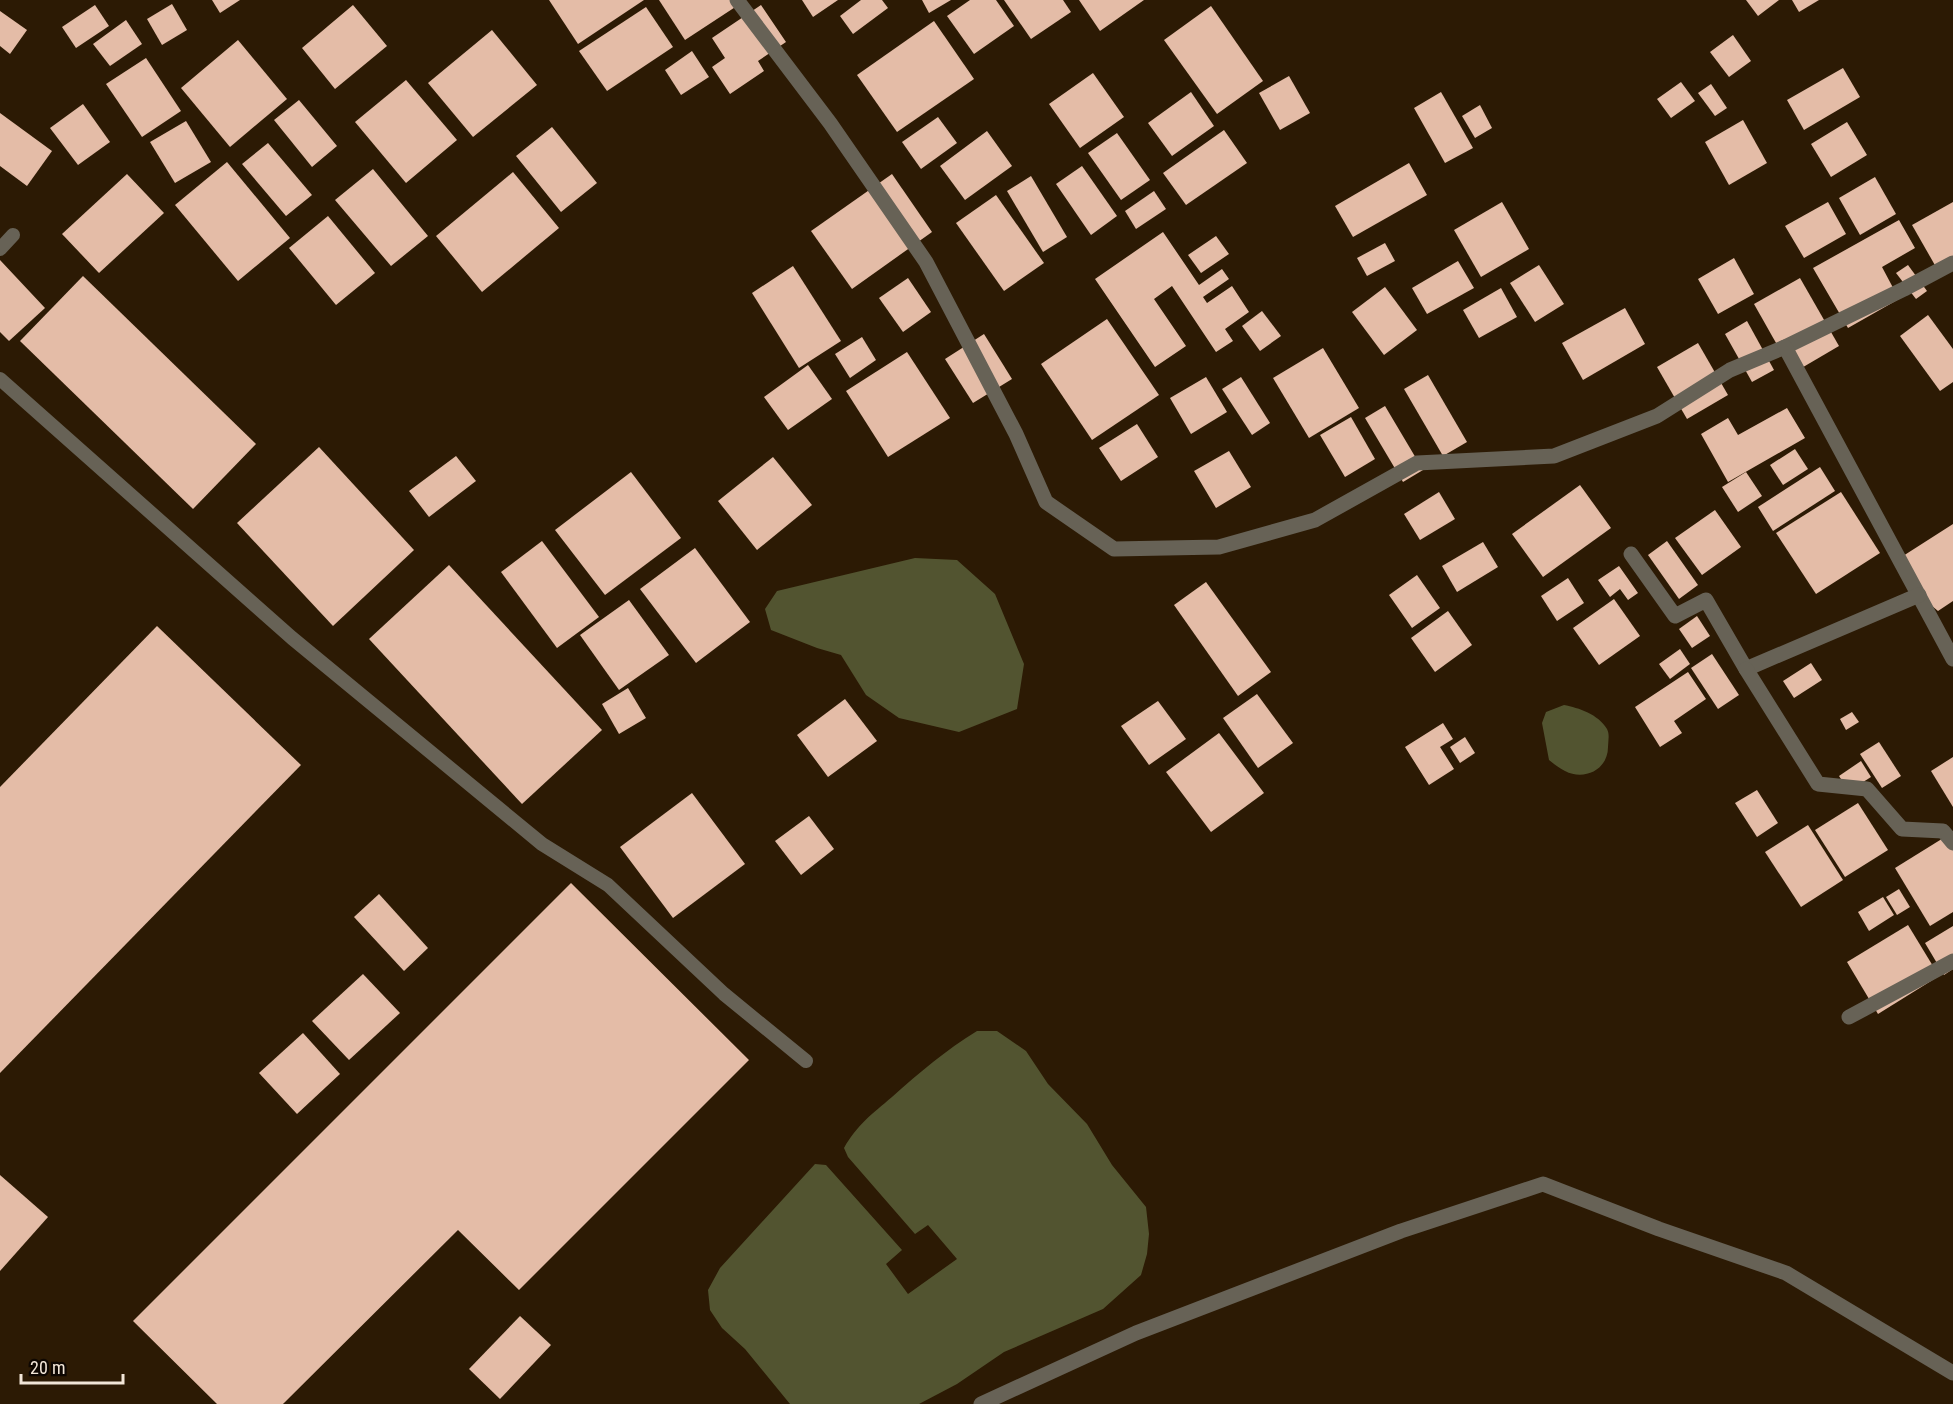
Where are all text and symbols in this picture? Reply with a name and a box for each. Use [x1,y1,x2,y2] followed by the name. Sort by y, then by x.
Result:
[21,1347,123,1385] scale bar
[30,1357,65,1378] text: 20 m

